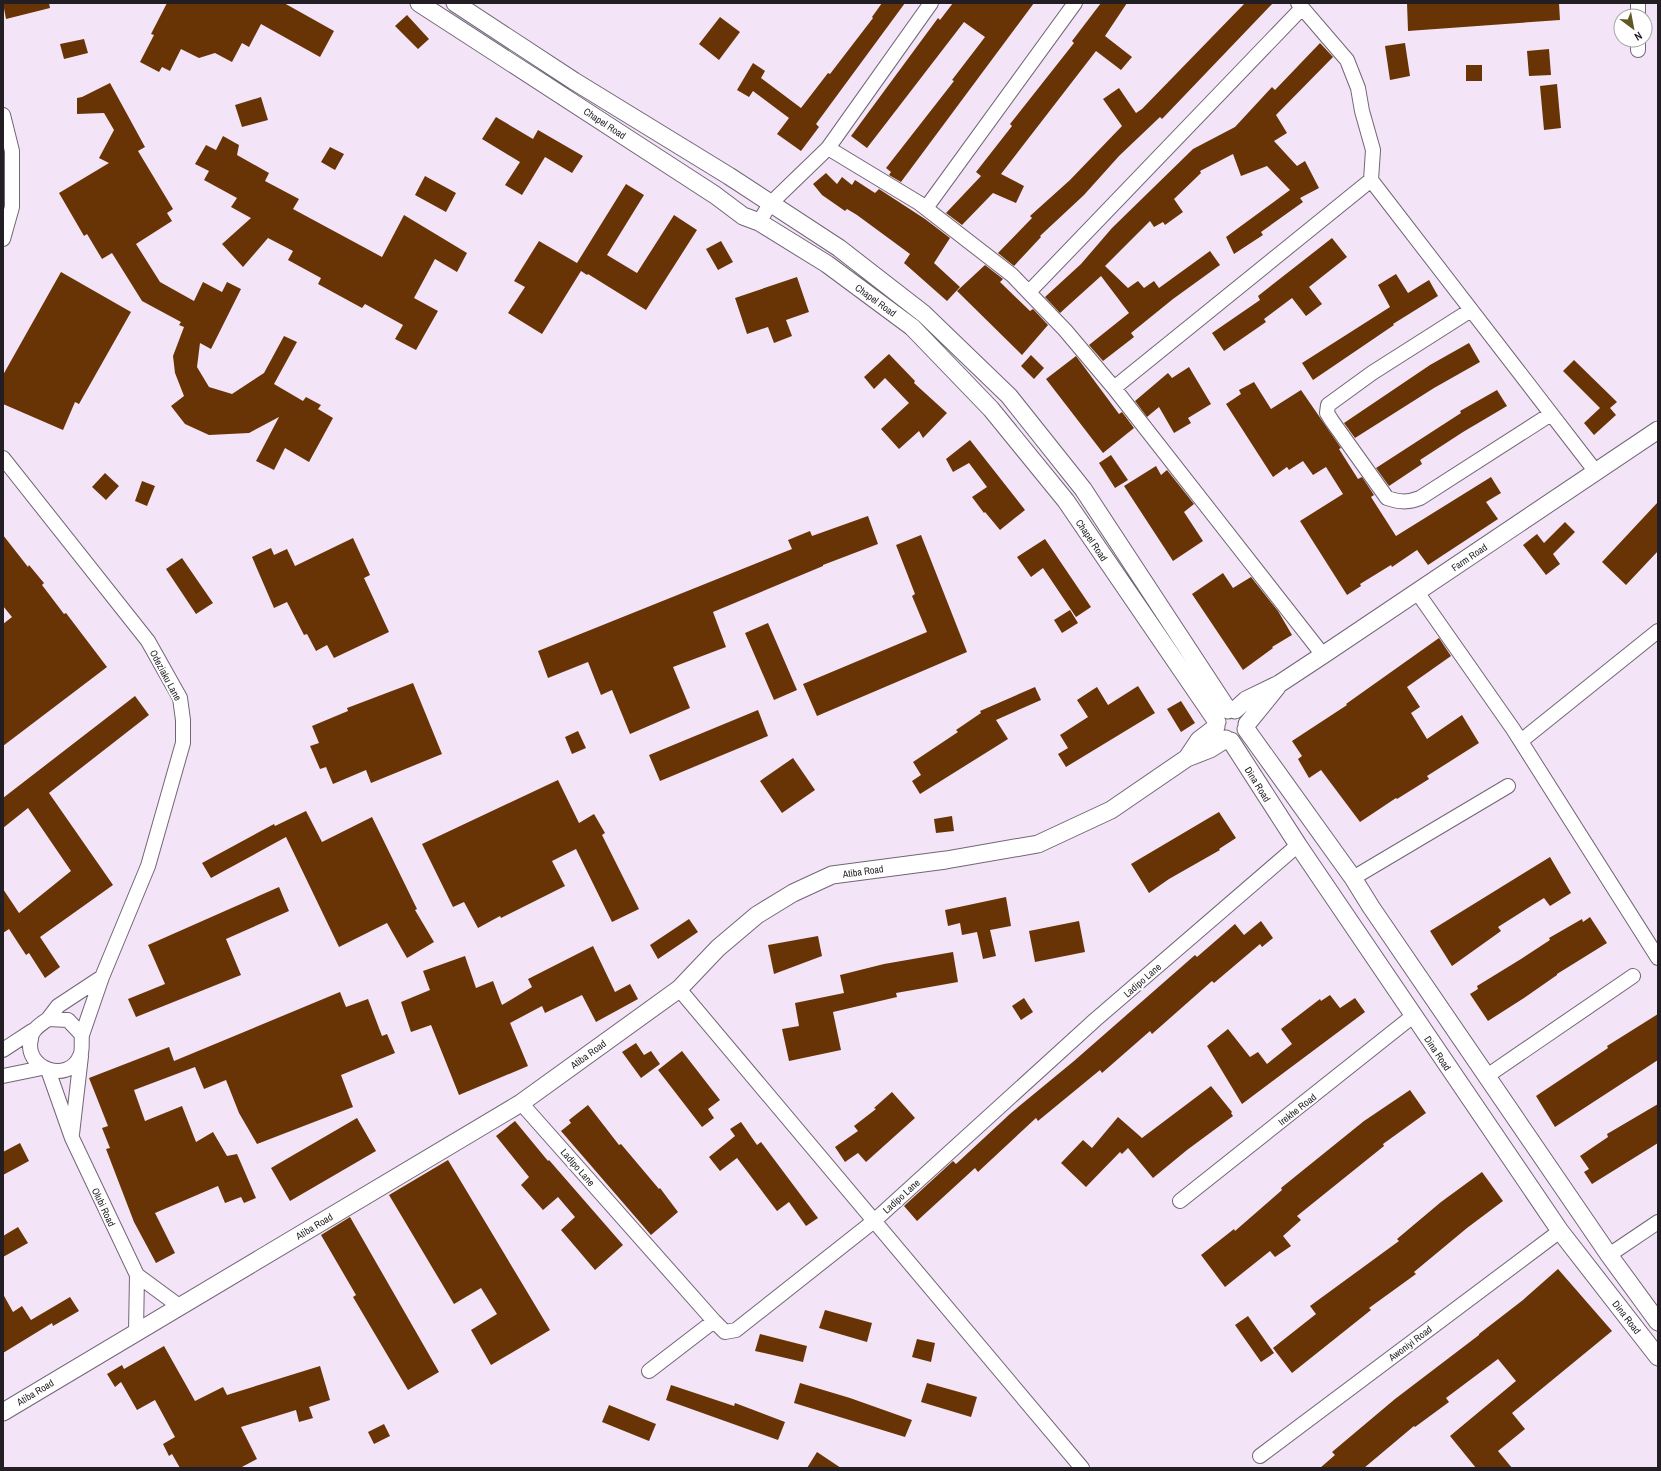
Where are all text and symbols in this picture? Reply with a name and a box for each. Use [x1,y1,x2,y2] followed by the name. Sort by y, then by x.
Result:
[1613,8,1653,48] north arrow
[1632,29,1645,44] text: N
[581,105,628,142] street label: Chapel Road
[853,281,899,320] street label: Chapel Road
[1073,517,1110,564] street label: Chapel Road
[1449,541,1490,574] street label: Farm Road
[147,648,185,703] street label: Odeziaku Lane
[1242,764,1273,804] street label: Dina Road
[841,862,884,881] street label: Atiba Road
[1121,960,1164,1000] street label: Ladipo Lane
[1421,1033,1454,1073] street label: Dina Road
[567,1037,609,1072] street label: Atiba Road
[1276,1091,1319,1128] street label: Irekhe Road
[558,1146,598,1189] street label: Ladipo Lane
[880,1176,923,1216] street label: Ladipo Lane
[89,1186,118,1229] street label: Olubi Road
[292,1210,335,1243] street label: Atiba Road
[1609,1298,1644,1337] street label: Dina Road
[1385,1323,1435,1365] street label: Awoniyi Road
[13,1376,56,1409] street label: Atiba Road

